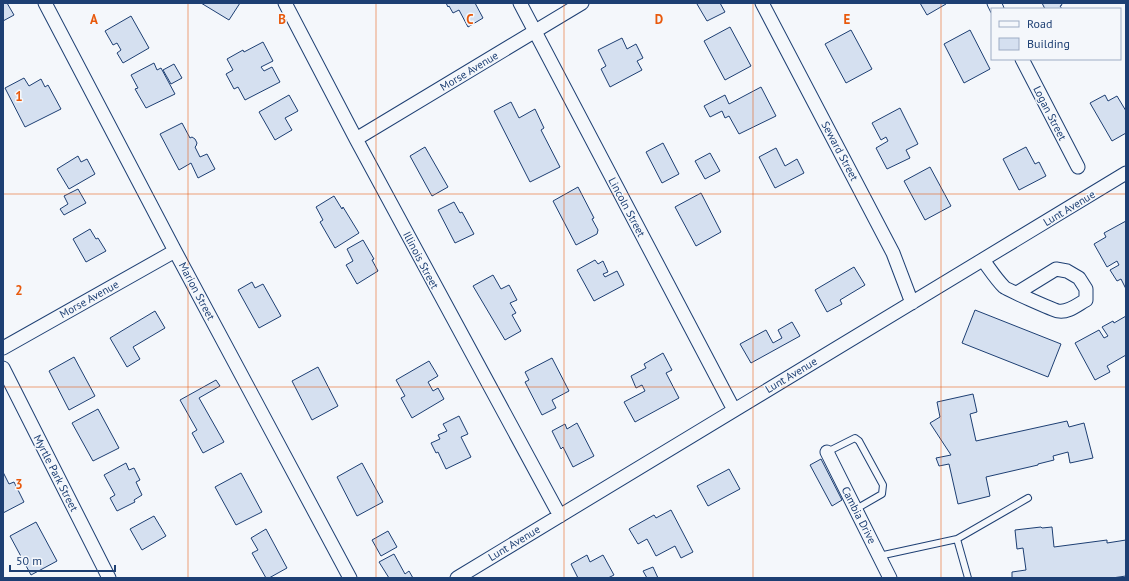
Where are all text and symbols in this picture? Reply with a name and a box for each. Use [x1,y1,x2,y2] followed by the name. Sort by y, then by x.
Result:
[991,8,1121,60] legend
[90,11,98,28] text: A
[278,11,286,28] text: B
[466,11,474,28] text: C
[655,11,663,28] text: D
[844,11,851,28] text: E
[1027,16,1052,31] text: Road
[1027,36,1070,51] text: Building
[437,48,501,94] street label: Morse Avenue
[1030,83,1070,143] street label: Logan Street
[15,88,23,105] text: 1
[818,119,862,183] street label: Seward Street
[605,175,649,239] street label: Lincoln Street
[1040,187,1098,229] street label: Lunt Avenue
[400,229,442,291] street label: Illinois Street
[176,260,218,323] street label: Marion Street
[57,277,121,321] street label: Morse Avenue
[15,282,23,299] text: 2
[762,354,820,396] street label: Lunt Avenue
[31,432,81,514] street label: Myrtle Park Street
[15,476,23,493] text: 3
[839,484,880,546] street label: Cambia Drive
[485,522,543,564] street label: Lunt Avenue
[10,547,115,573] scale bar
[16,553,42,568] text: 50 m

